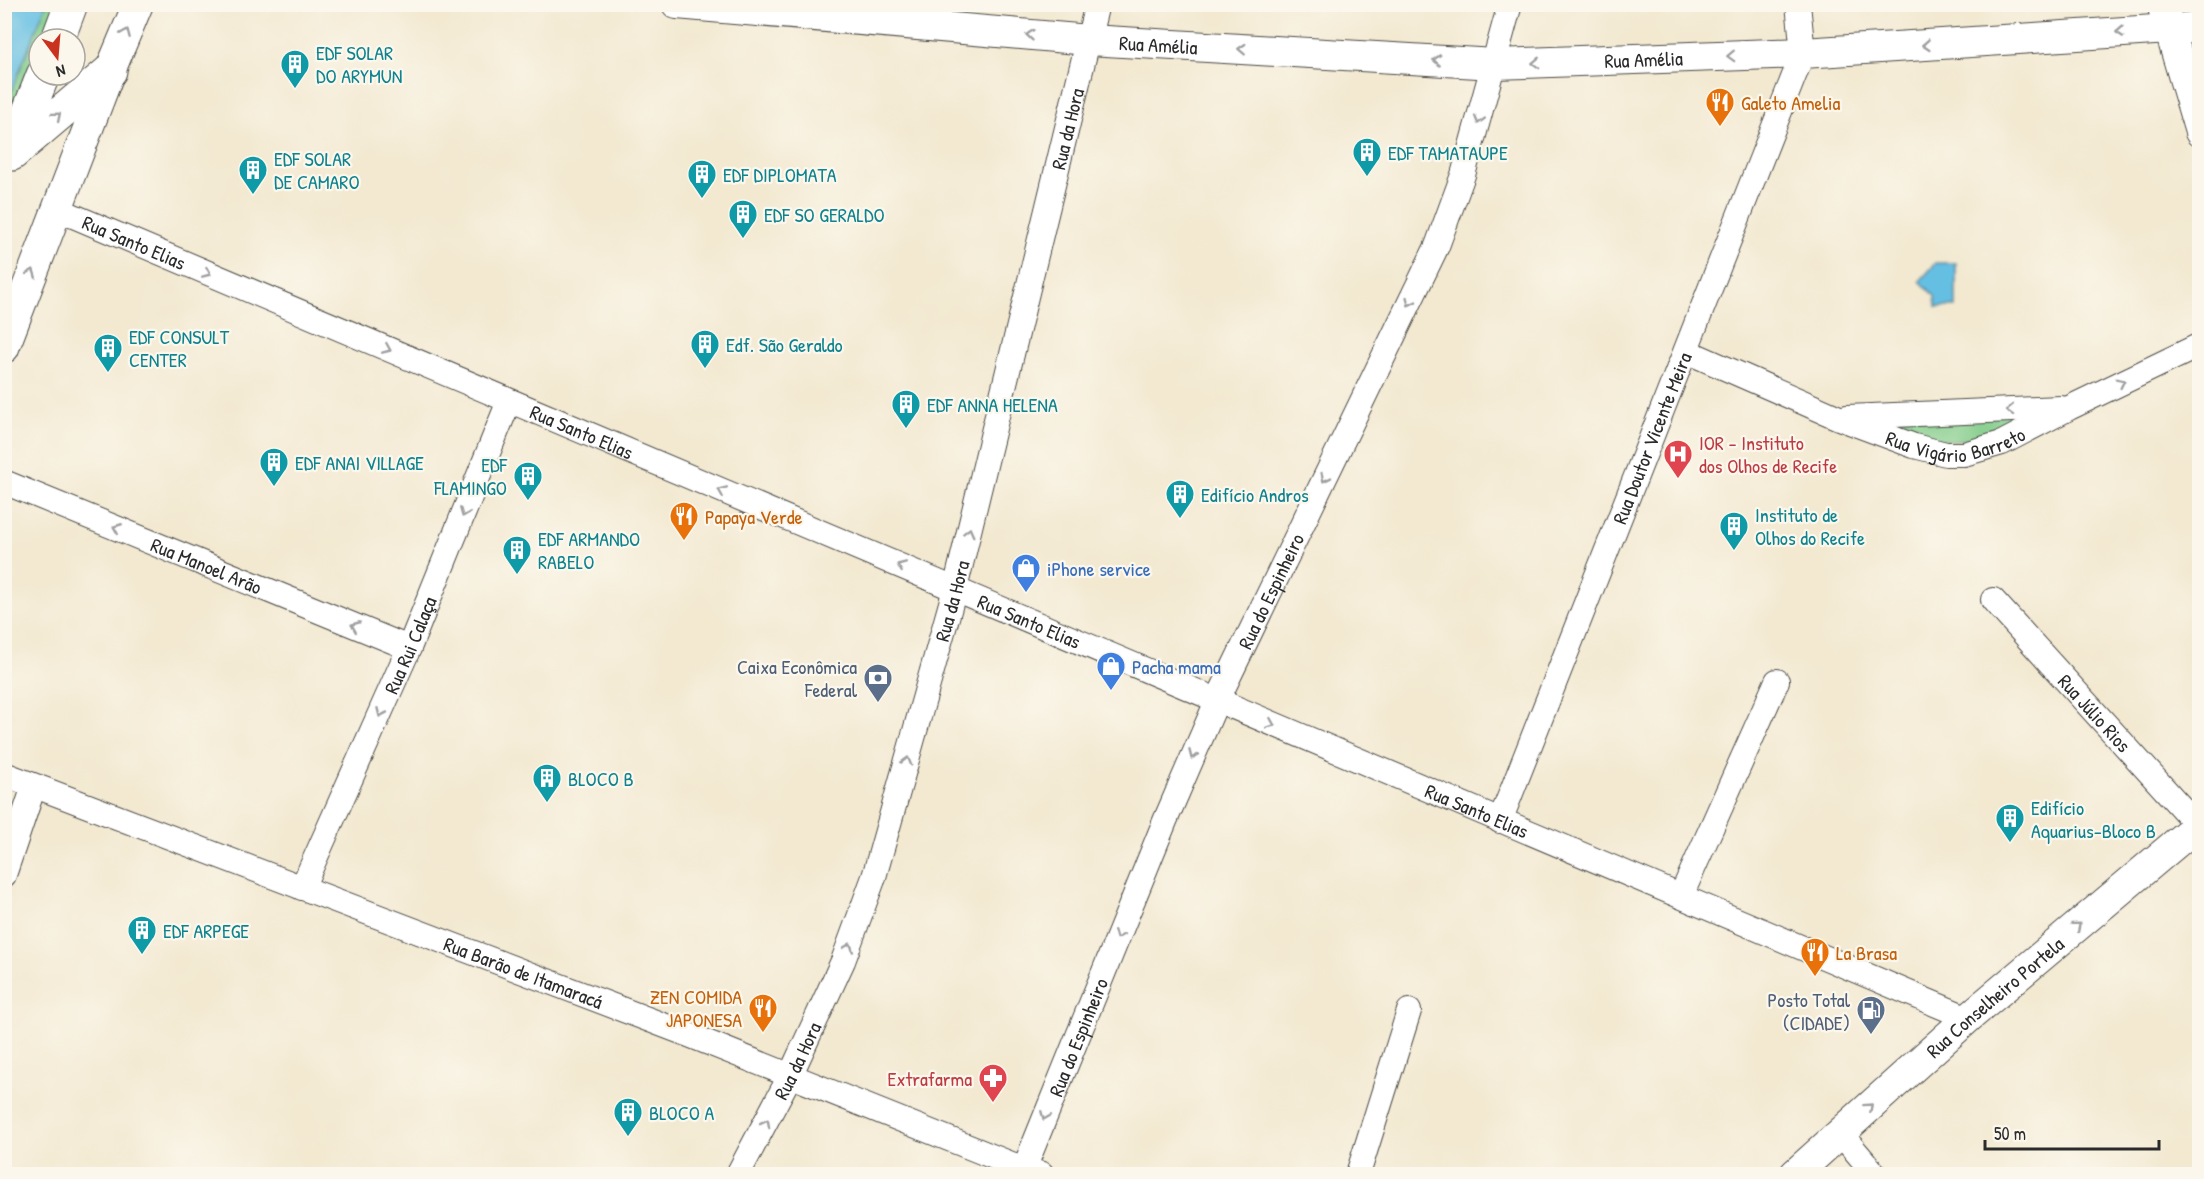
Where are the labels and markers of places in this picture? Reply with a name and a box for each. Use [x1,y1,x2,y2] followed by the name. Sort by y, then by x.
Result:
[316,39,402,89] place label: EDF SOLAR DO ARYMUN
[279,48,311,90] building icon: EDF SOLAR DO ARYMUN
[1704,86,1736,128] restaurant icon: Galeto Amelia
[1741,89,1840,116] place label: Galeto Amelia
[1351,136,1383,178] building icon: EDF TAMATAUPE
[1388,139,1508,166] place label: EDF TAMATAUPE
[274,145,360,195] place label: EDF SOLAR DE CAMARO
[237,154,269,196] building icon: EDF SOLAR DE CAMARO
[686,158,718,200] building icon: EDF DIPLOMATA
[723,161,837,188] place label: EDF DIPLOMATA
[727,198,759,240] building icon: EDF SO GERALDO
[764,201,885,228] place label: EDF SO GERALDO
[129,323,230,373] place label: EDF CONSULT CENTER
[689,328,721,370] building icon: Edf. São Geraldo
[726,331,843,358] place label: Edf. São Geraldo
[92,332,124,374] building icon: EDF CONSULT CENTER
[890,388,922,430] building icon: EDF ANNA HELENA
[927,391,1058,418] place label: EDF ANNA HELENA
[1699,429,1837,479] place label: IOR - Instituto dos Olhos de Recife
[1662,438,1694,480] hospital icon: IOR - Instituto dos Olhos de Recife
[258,446,290,488] building icon: EDF ANAI VILLAGE
[295,449,424,476] place label: EDF ANAI VILLAGE
[433,451,507,501] place label: EDF FLAMINGO
[512,460,544,502] building icon: EDF FLAMINGO
[1164,478,1196,520] building icon: Edifício Andros
[1201,481,1309,508] place label: Edifício Andros
[668,500,700,542] restaurant icon: Papaya Verde
[1755,501,1865,551] place label: Instituto de Olhos do Recife
[705,503,802,530] place label: Papaya Verde
[1718,510,1750,552] building icon: Instituto de Olhos do Recife
[538,525,640,575] place label: EDF ARMANDO RABELO
[501,534,533,576] building icon: EDF ARMANDO RABELO
[1010,552,1042,594] shop icon: iPhone service
[1047,555,1151,582] place label: iPhone service
[1095,650,1127,692] shop icon: Pacha mama
[737,653,858,703] place label: Caixa Econômica Federal
[1132,653,1221,680] place label: Pacha mama
[862,662,894,704] bank icon: Caixa Econômica Federal
[531,762,563,804] building icon: BLOCO B
[568,765,634,792] place label: BLOCO B
[2031,794,2156,844] place label: Edifício Aquarius-Bloco B
[1994,802,2026,844] building icon: Edifício Aquarius-Bloco B
[126,914,158,956] building icon: EDF ARPEGE
[163,917,249,944] place label: EDF ARPEGE
[1799,936,1831,978] restaurant icon: La Brasa
[1836,939,1897,966] place label: La Brasa
[650,983,742,1033] place label: ZEN COMIDA JAPONESA
[1768,986,1851,1036] place label: Posto Total (CIDADE)
[747,992,779,1034] restaurant icon: ZEN COMIDA JAPONESA
[1855,994,1887,1036] fuel station icon: Posto Total (CIDADE)
[977,1062,1009,1104] pharmacy icon: Extrafarma
[888,1065,972,1092] place label: Extrafarma
[612,1096,644,1138] building icon: BLOCO A
[649,1099,714,1126] place label: BLOCO A

